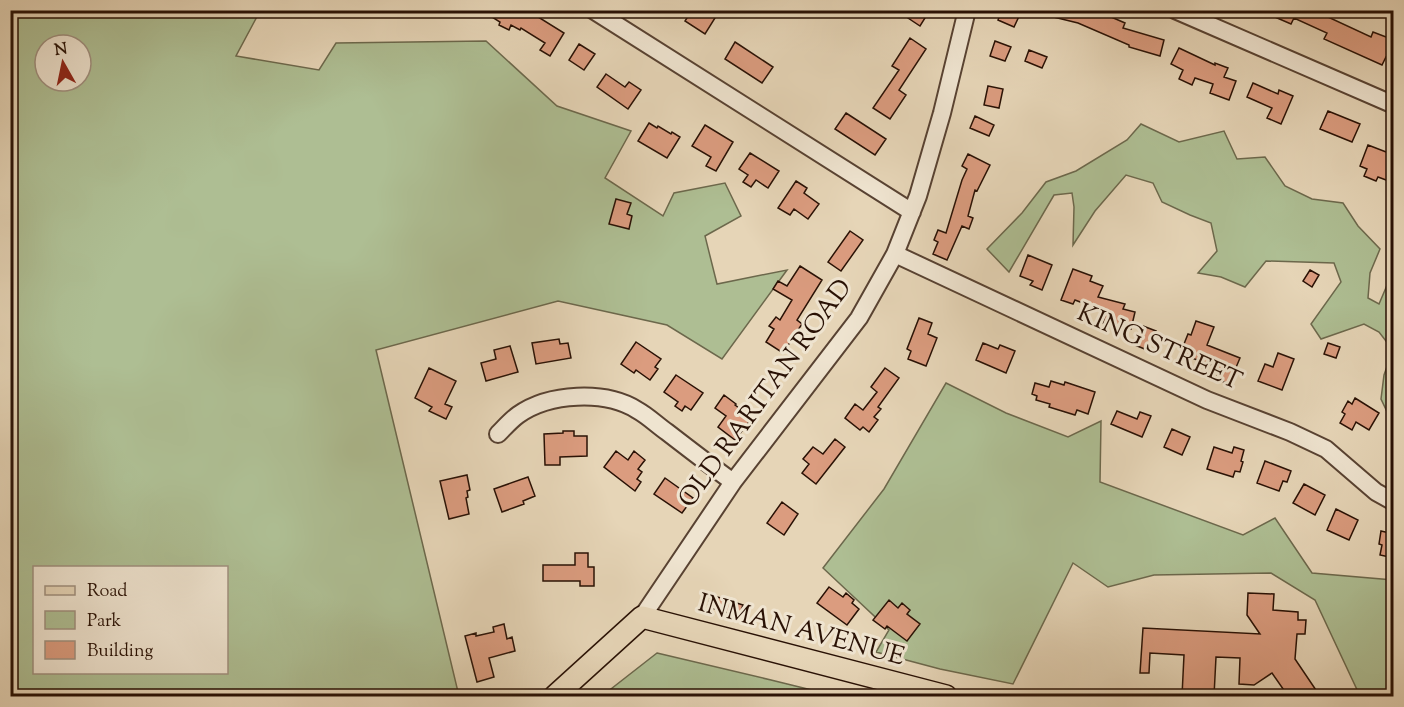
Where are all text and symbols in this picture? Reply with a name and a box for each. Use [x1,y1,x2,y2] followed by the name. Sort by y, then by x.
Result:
[33,33,93,93] north arrow
[53,38,69,63] text: N
[670,272,862,516] street label: OLD RARITAN ROAD
[1071,295,1247,401] street label: KING STREET
[33,566,228,674] legend
[87,579,127,605] text: Road
[694,586,909,676] street label: INMAN AVENUE
[87,609,122,635] text: Park
[87,639,153,665] text: Building

